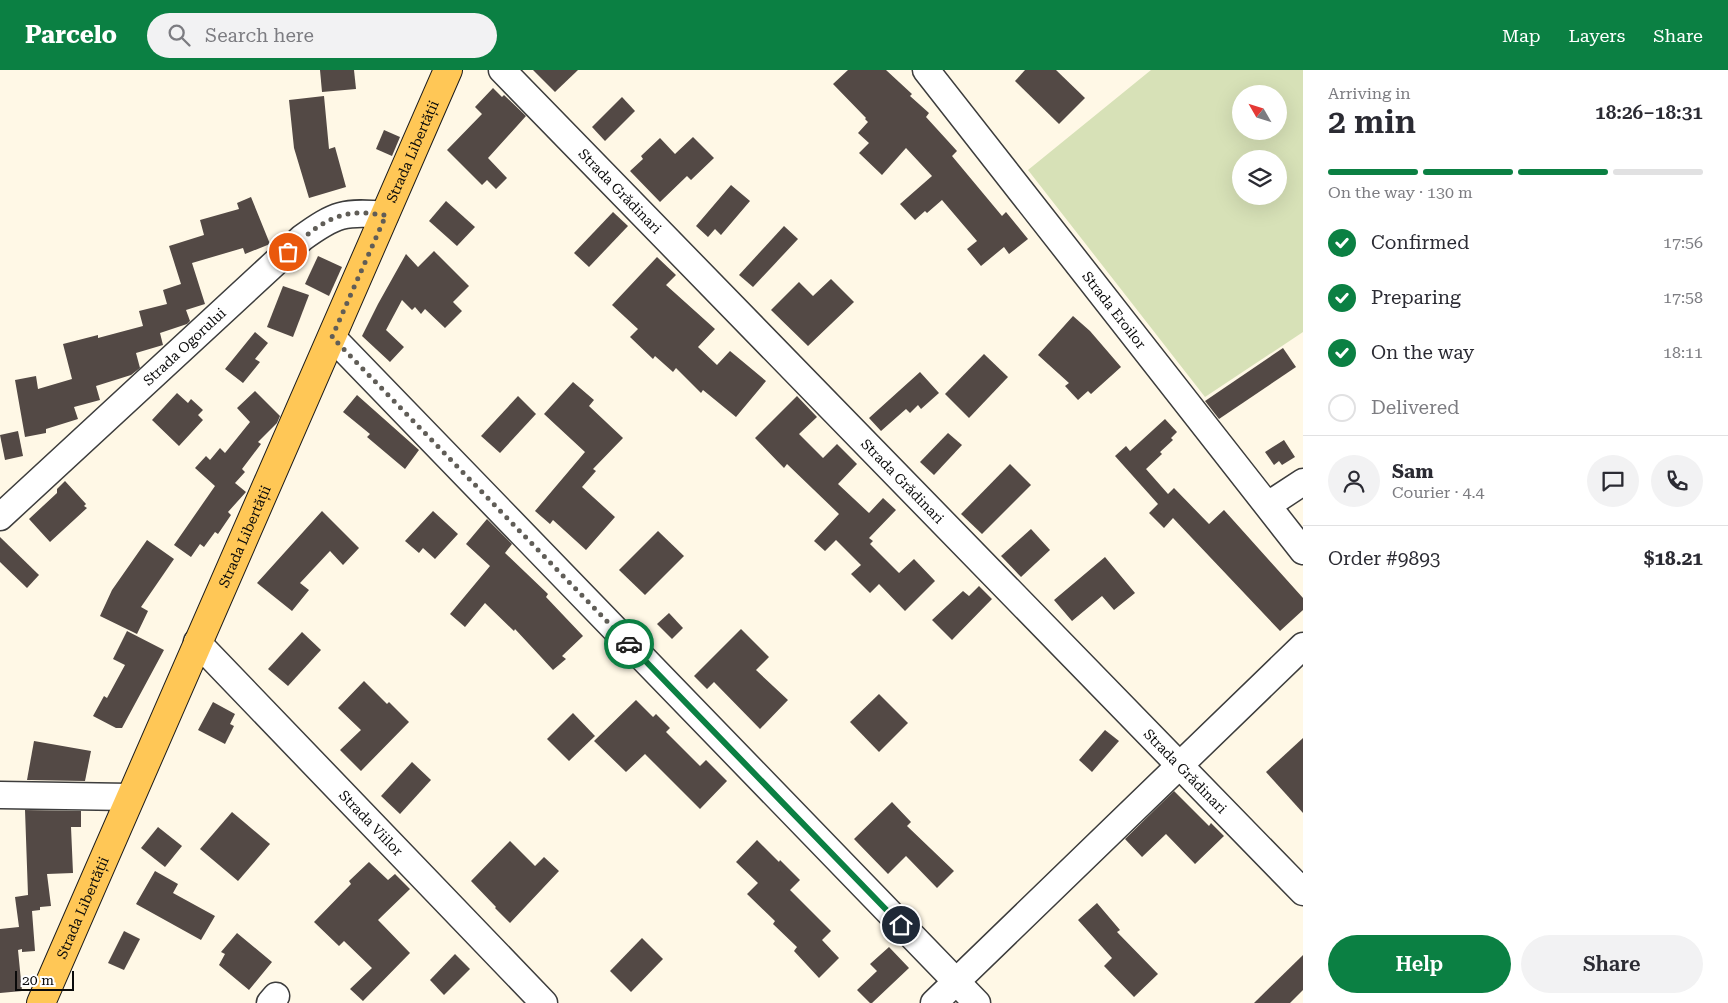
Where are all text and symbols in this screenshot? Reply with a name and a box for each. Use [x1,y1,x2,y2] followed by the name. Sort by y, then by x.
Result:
[147,13,497,58] search box
[25,21,117,49] text: Parcelo
[165,21,193,49] icon: search
[205,24,314,47] text: Search here
[1502,25,1541,46] text: Map
[1569,25,1625,46] text: Layers
[1653,25,1703,46] text: Share
[1328,84,1411,103] text: Arriving in
[1232,85,1288,140] north arrow
[1232,85,1287,205] map controls
[383,97,442,205] street label: Strada Libertății
[1595,101,1703,124] text: 18:26–18:31
[1328,103,1416,141] text: 2 min
[575,146,665,237] street label: Strada Grădinari
[1232,150,1287,205] button: layers
[1328,183,1473,202] text: On the way · 130 m
[1328,229,1356,257] icon: check
[267,231,309,273] pin
[1371,231,1469,254] text: Confirmed
[1663,233,1703,252] text: 17:56
[274,238,302,266] icon: bag
[1079,268,1149,352] street label: Strada Eroilor
[1328,284,1356,312] icon: check
[1371,286,1461,309] text: Preparing
[1663,288,1703,307] text: 17:58
[140,304,229,389] street label: Strada Ogorului
[1328,339,1356,367] icon: check
[1371,341,1474,364] text: On the way
[1663,343,1703,362] text: 18:11
[1371,396,1459,419] text: Delivered
[858,436,948,527] street label: Strada Grădinari
[1328,455,1380,507] button: person
[1587,455,1639,507] button: chat
[1651,455,1703,507] button: phone
[1392,460,1434,483] text: Sam
[215,482,274,590] street label: Strada Libertății
[1392,483,1485,502] text: Courier · 4.4
[1328,547,1440,570] text: Order #9893
[1644,547,1703,570] text: $18.21
[604,619,654,669] courier
[615,630,643,658] icon: car
[1141,726,1230,817] street label: Strada Grădinari
[336,787,406,859] street label: Strada Viilor
[53,854,112,961] street label: Strada Libertății
[880,904,922,946] pin
[887,911,915,939] icon: home
[1328,935,1511,993] button: Help
[1521,935,1703,993] button: Share
[15,968,74,991] scale bar
[22,972,54,988] text: 20 m

